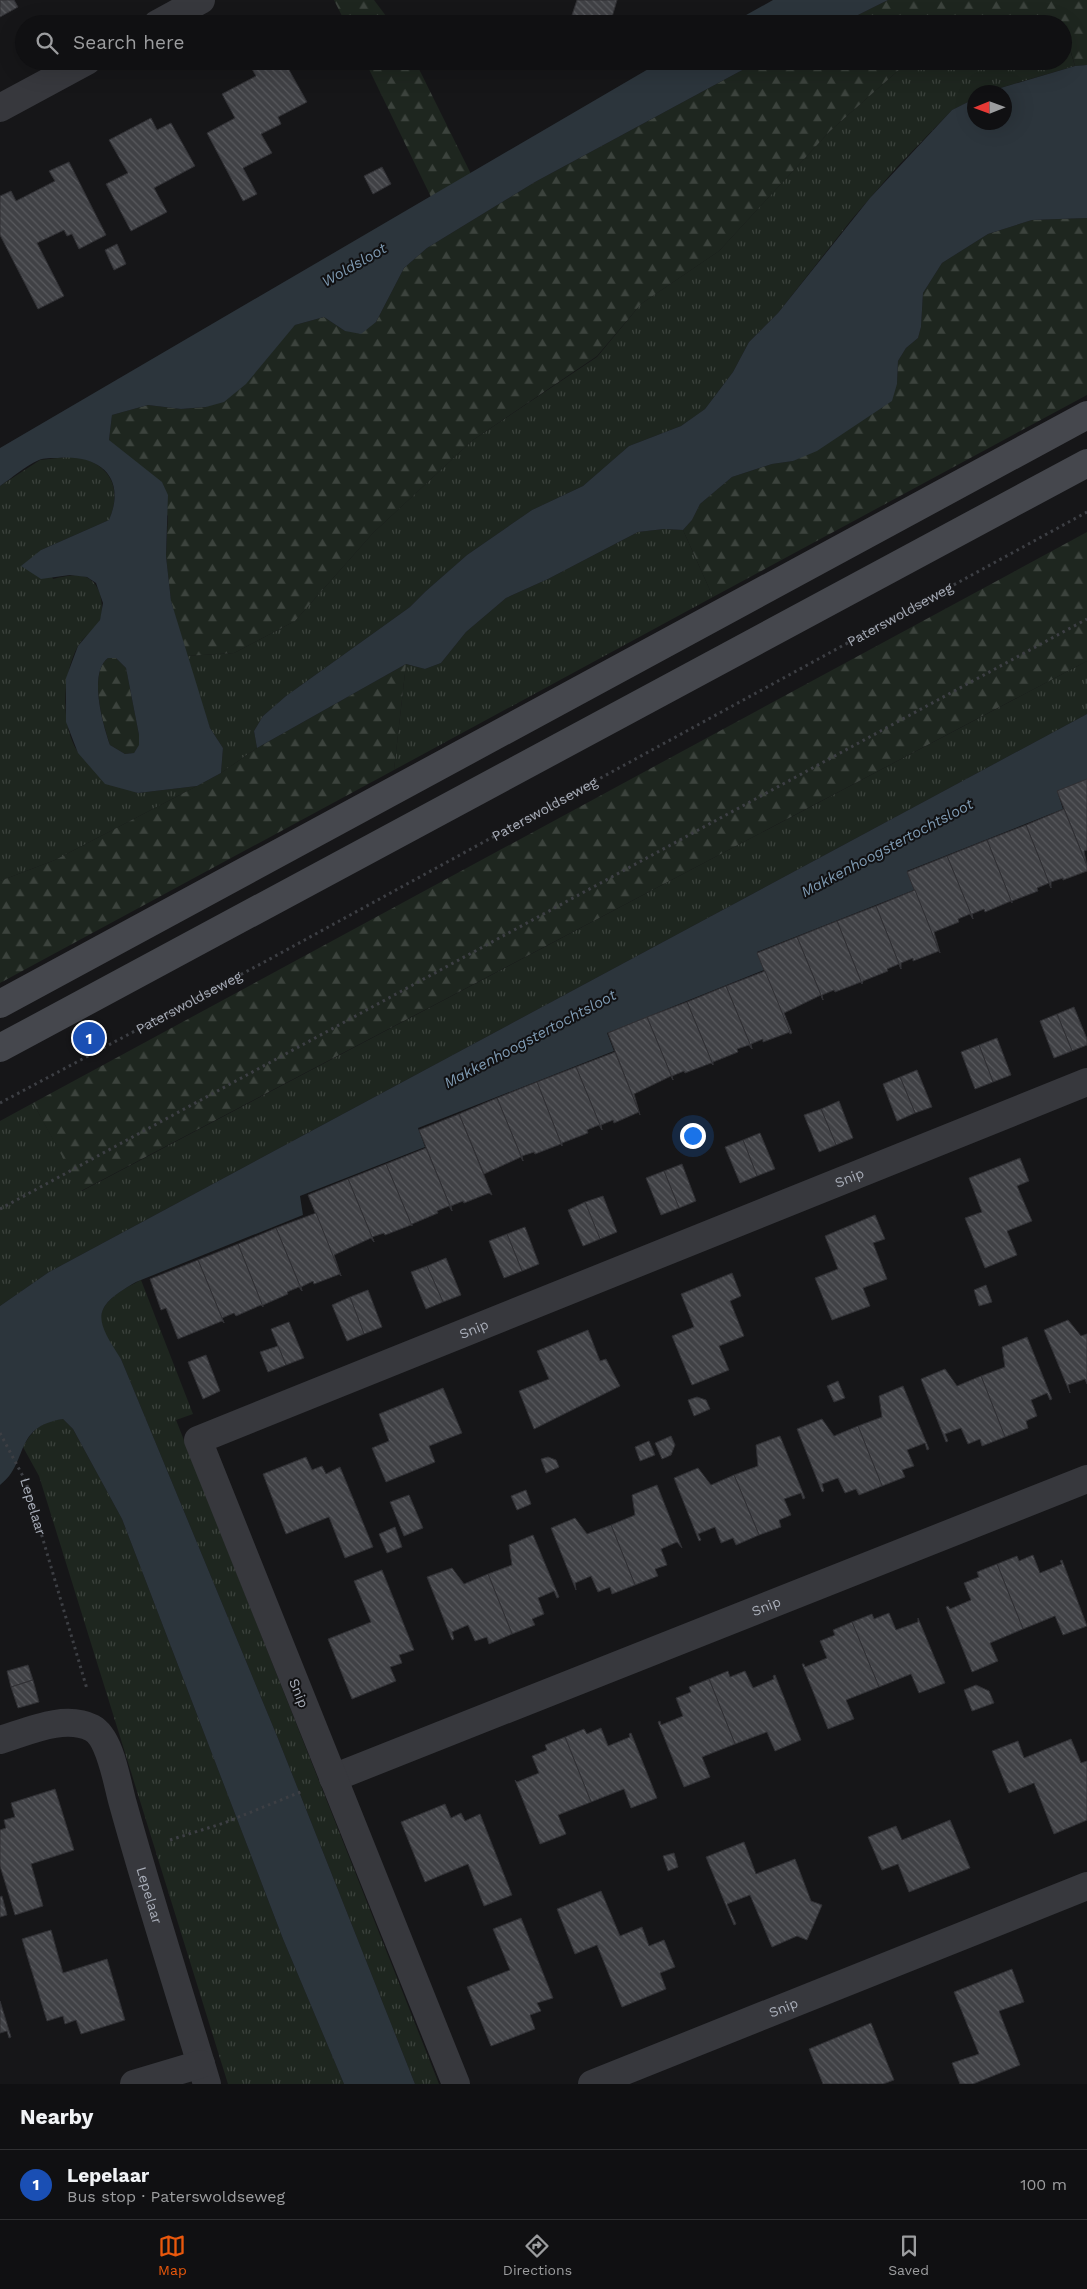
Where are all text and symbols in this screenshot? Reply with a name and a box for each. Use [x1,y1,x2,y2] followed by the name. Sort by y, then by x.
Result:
[15,15,1072,70] search box
[33,29,61,57] icon: search
[73,31,184,54] text: Search here
[967,85,1012,130] north arrow
[318,239,390,291] water label: Woldsloot
[844,579,956,650] street label: Paterswoldseweg
[489,773,601,844] street label: Paterswoldseweg
[798,794,977,901] water label: Makkenhoogstertochtsloot
[133,967,245,1037] street label: Paterswoldseweg
[441,985,620,1092] water label: Makkenhoogstertochtsloot
[73,1019,105,1057] pin: 1
[680,1123,706,1149] your location
[832,1165,866,1191] street label: Snip
[457,1316,491,1342] street label: Snip
[17,1476,49,1537] street label: Lepelaar
[749,1593,783,1619] street label: Snip
[286,1676,312,1710] street label: Snip
[133,1865,166,1926] street label: Lepelaar
[766,1994,800,2021] street label: Snip
[20,2104,93,2129] text: Nearby
[67,2164,149,2187] text: Lepelaar
[33,2175,39,2194] text: 1
[1020,2175,1067,2194] text: 100 m
[67,2187,285,2206] text: Bus stop · Paterswoldseweg
[158,2232,187,2278] tab: Map
[503,2232,572,2278] tab: Directions
[888,2232,929,2278] tab: Saved

